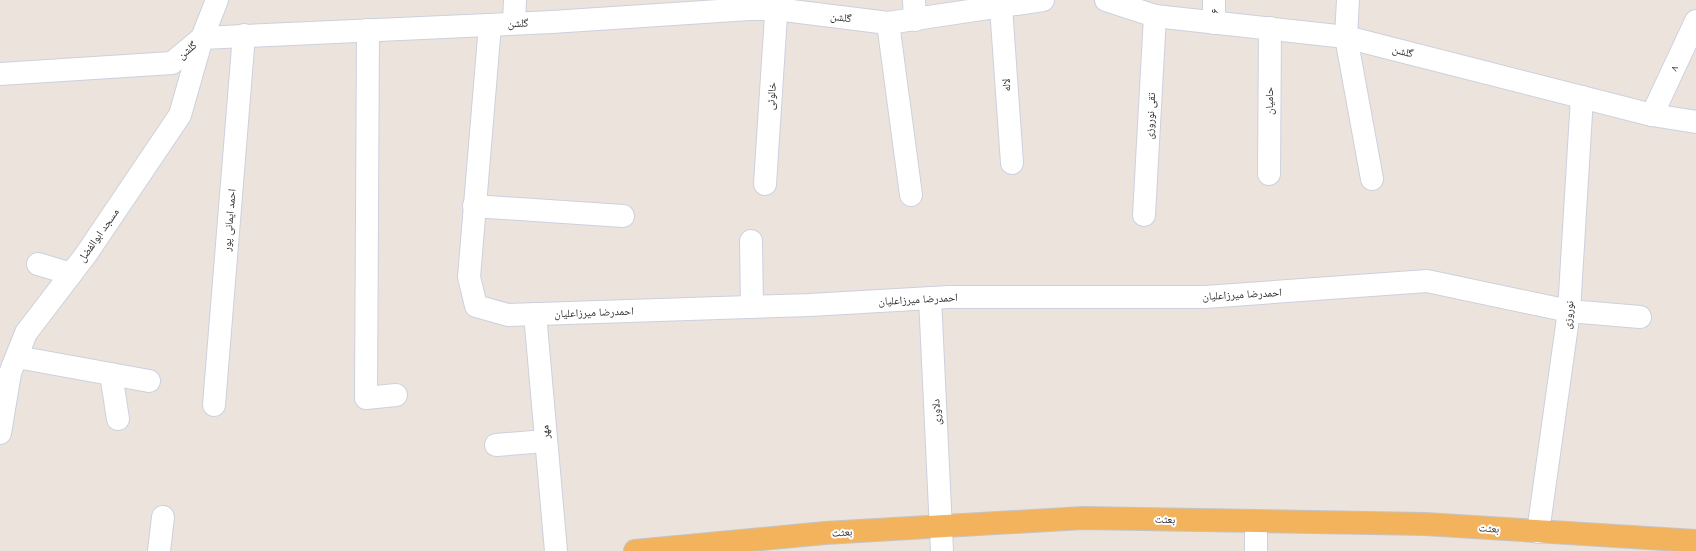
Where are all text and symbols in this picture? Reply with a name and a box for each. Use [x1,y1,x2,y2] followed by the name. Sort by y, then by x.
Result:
[1208,8,1221,13] street label: ۶
[830,10,853,25] street label: گلشن
[507,16,529,31] street label: گلشن
[175,38,200,62] street label: گلشن
[1391,43,1415,60] street label: گلشن
[1668,63,1681,73] street label: ۸
[1000,78,1013,92] street label: لاله
[764,82,779,110] street label: خالوئی
[1263,87,1276,115] street label: حامیان
[1143,91,1158,140] street label: تقی نوروزی
[220,188,239,253] street label: احمد ایمانی پور
[75,206,122,265] street label: مسجد ابوالفضل
[1202,286,1282,303] street label: احمدرضا میرزاعلیان
[878,291,958,308] street label: احمدرضا میرزاعلیان
[1561,300,1576,330] street label: نوروزی
[554,305,634,320] street label: احمدرضا میرزاعلیان
[929,398,944,426] street label: دلاوری
[538,425,553,440] street label: مهر
[1155,513,1175,526] street label: بعثت
[1478,521,1500,536] street label: بعثت
[831,525,853,540] street label: بعثت

